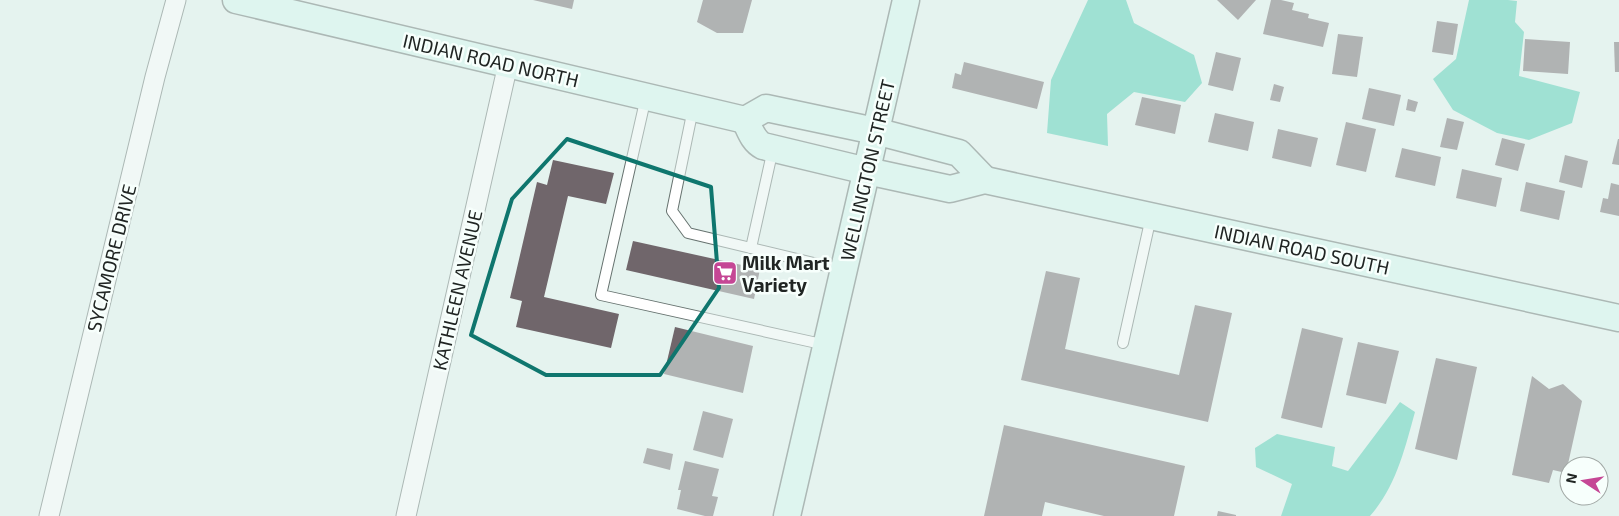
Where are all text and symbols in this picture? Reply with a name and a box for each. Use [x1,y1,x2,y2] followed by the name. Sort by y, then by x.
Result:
[401,29,581,91] street label: INDIAN ROAD NORTH
[835,77,899,263] street label: WELLINGTON STREET
[82,182,140,334] street label: SYCAMORE DRIVE
[427,208,487,372] street label: KATHLEEN AVENUE
[1212,219,1392,279] street label: INDIAN ROAD SOUTH
[742,251,830,297] place label: Milk Mart Variety
[712,260,738,286] supermarket icon: Milk Mart Variety
[1559,456,1609,506] north arrow
[1561,471,1580,485] text: N

